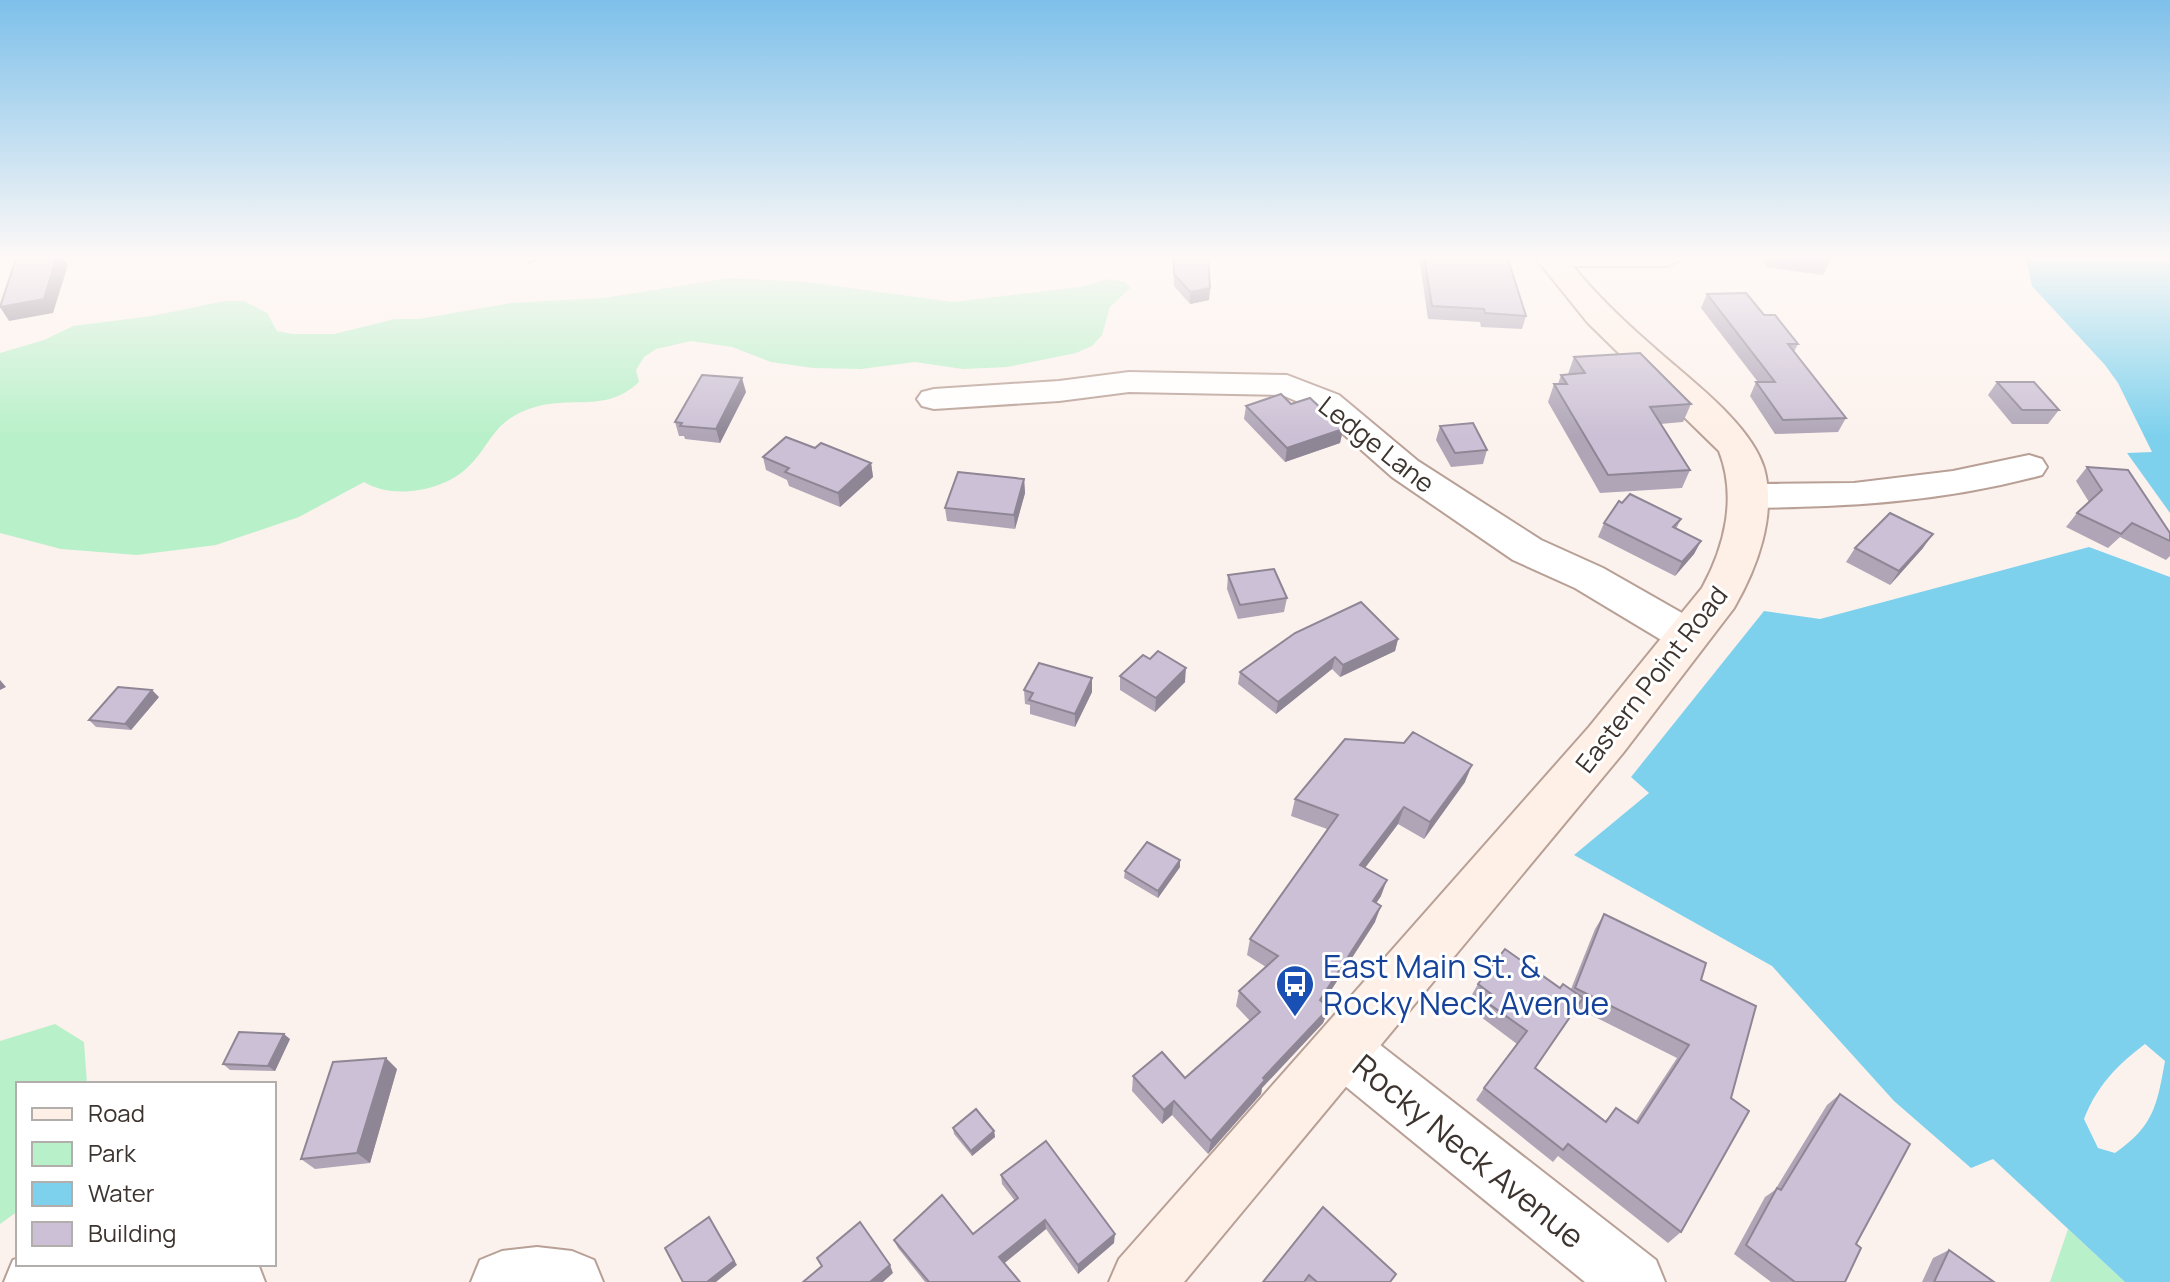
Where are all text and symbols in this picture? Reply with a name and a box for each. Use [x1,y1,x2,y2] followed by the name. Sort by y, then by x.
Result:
[1312,387,1442,501] street label: Ledge Lane
[1567,578,1735,780] street label: Eastern Point Road
[1323,944,1609,1025] place label: East Main St. & Rocky Neck Avenue
[1274,963,1316,1018] bus stop icon: East Main St. & Rocky Neck Avenue
[1344,1044,1594,1258] street label: Rocky Neck Avenue
[16,1082,276,1266] legend
[88,1096,145,1129] text: Road
[88,1136,137,1169] text: Park
[88,1176,155,1209] text: Water
[88,1216,176,1249] text: Building

